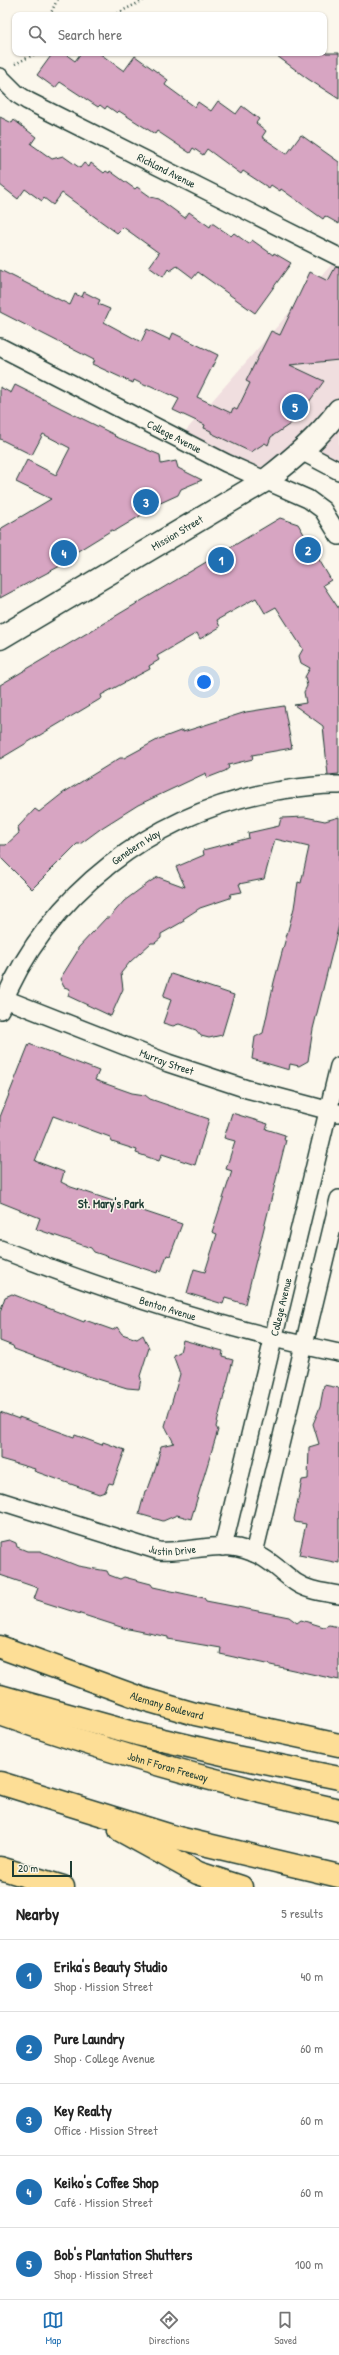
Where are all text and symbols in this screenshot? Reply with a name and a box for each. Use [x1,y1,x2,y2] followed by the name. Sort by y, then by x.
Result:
[12,12,327,56] search box
[26,23,48,45] icon: search
[58,24,122,45] text: Search here
[135,150,198,191] street label: Richland Avenue
[282,392,308,422] pin: 5
[145,417,205,457] street label: College Avenue
[133,487,159,517] pin: 3
[149,512,206,554] street label: Mission Street
[295,535,321,565] pin: 2
[51,538,77,568] pin: 4
[208,545,234,575] pin: 1
[194,672,214,692] your location
[109,826,163,868] street label: Genebern Way
[138,1046,196,1078] street label: Murray Street
[78,1195,144,1213] district label: St. Mary's Park
[267,1276,295,1337] street label: College Avenue
[138,1293,198,1324] street label: Benton Avenue
[147,1541,197,1558] street label: Justin Drive
[128,1688,206,1723] street label: Alemany Boulevard
[126,1749,210,1785] street label: John F Foran Freeway
[12,1859,72,1878] scale bar
[18,1861,38,1875] text: 20 m
[16,1902,59,1925] text: Nearby
[281,1904,323,1922] text: 5 results
[54,1956,167,1977] text: Erika's Beauty Studio
[27,1967,31,1985] text: 1
[300,1967,323,1985] text: 40 m
[54,1977,153,1995] text: Shop · Mission Street
[54,2028,125,2049] text: Pure Laundry
[26,2039,32,2057] text: 2
[300,2039,323,2057] text: 60 m
[54,2049,155,2067] text: Shop · College Avenue
[54,2100,112,2121] text: Key Realty
[26,2111,32,2129] text: 3
[300,2111,323,2129] text: 60 m
[54,2121,158,2139] text: Office · Mission Street
[54,2172,158,2193] text: Keiko's Coffee Shop
[27,2183,31,2201] text: 4
[300,2183,323,2201] text: 60 m
[54,2193,153,2211] text: Café · Mission Street
[54,2244,192,2265] text: Bob's Plantation Shutters
[26,2255,32,2273] text: 5
[295,2255,323,2273] text: 100 m
[54,2265,153,2283] text: Shop · Mission Street
[42,2309,64,2347] tab: Map
[149,2309,190,2347] tab: Directions
[274,2309,297,2347] tab: Saved

